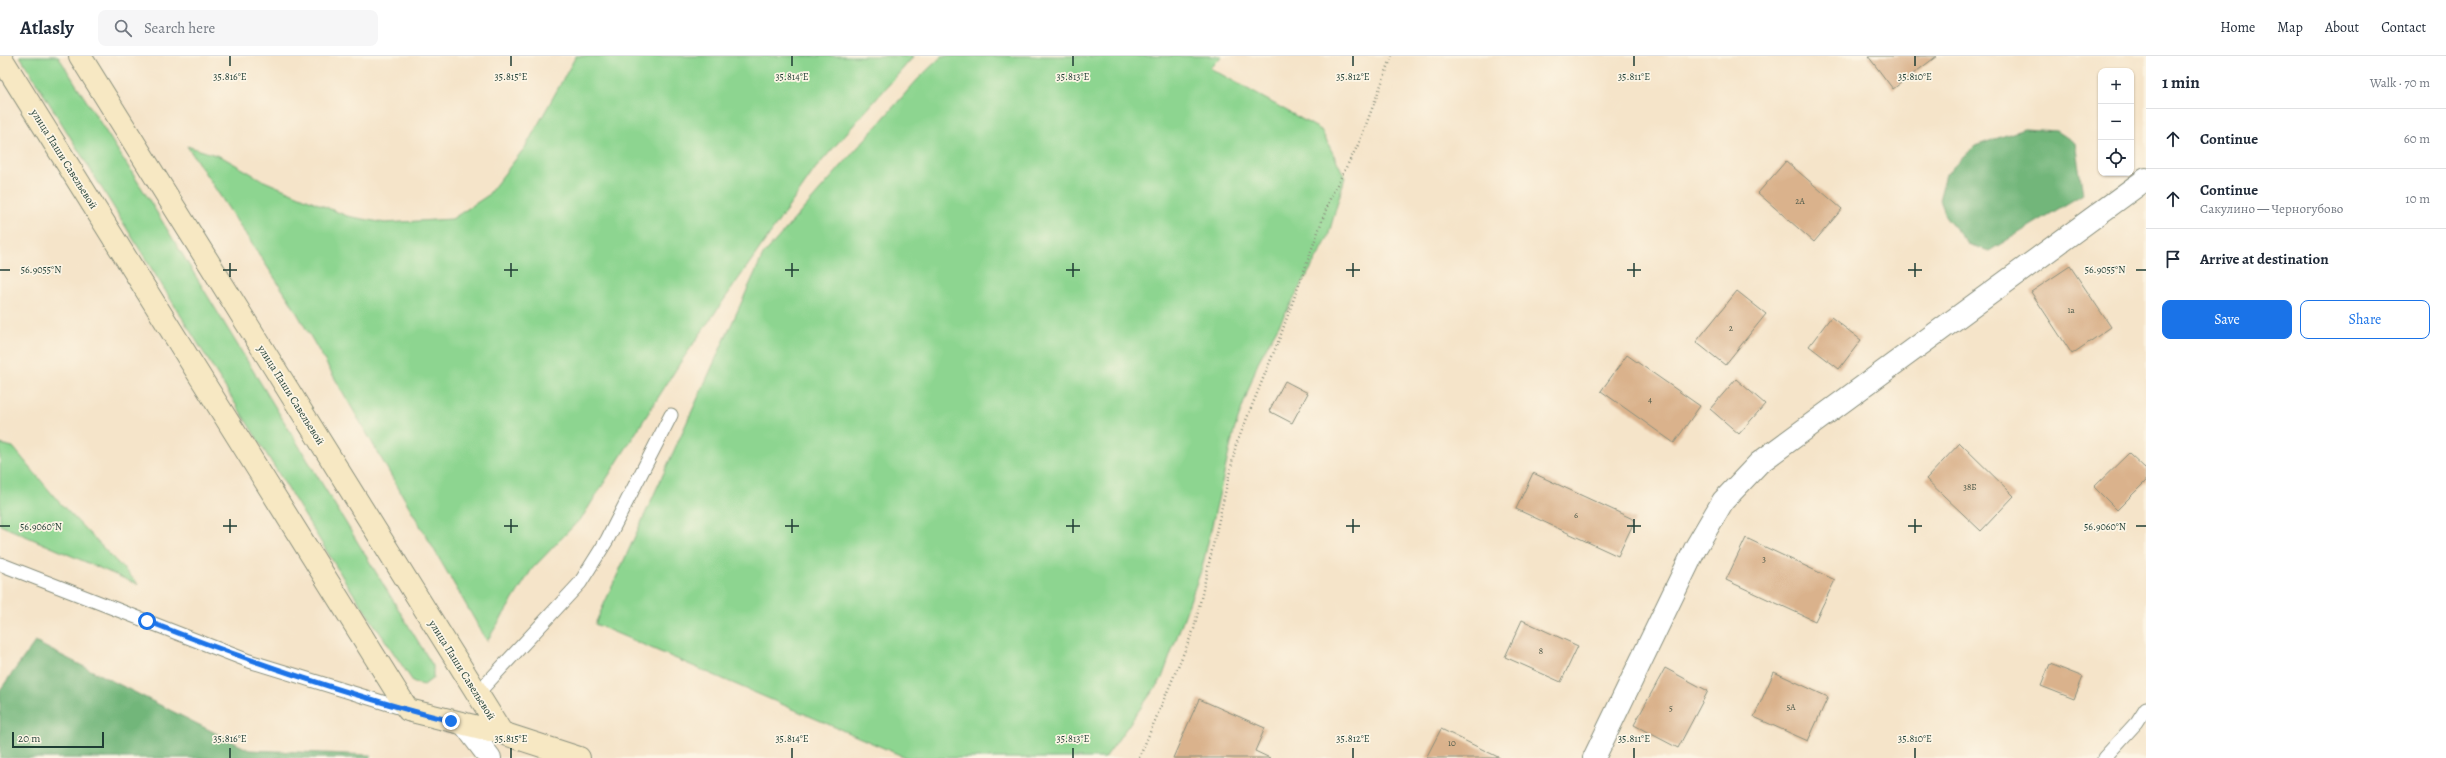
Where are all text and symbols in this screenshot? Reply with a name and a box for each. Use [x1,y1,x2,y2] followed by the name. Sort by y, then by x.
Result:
[98,10,378,46] search box
[20,15,74,41] text: Atlasly
[112,17,134,39] icon: search
[144,18,215,38] text: Search here
[2220,18,2255,37] text: Home
[2277,18,2303,37] text: Map
[2325,18,2359,37] text: About
[2381,18,2426,37] text: Contact
[2098,68,2134,176] map controls
[2098,68,2134,104] button: +
[213,70,247,83] text: 35.816°E
[494,70,528,83] text: 35.815°E
[775,70,809,83] text: 35.814°E
[1057,70,1090,83] text: 35.813°E
[1336,70,1370,83] text: 35.812°E
[1618,70,1650,83] text: 35.811°E
[1898,70,1932,83] text: 35.810°E
[2162,71,2200,94] text: 1 min
[2370,74,2430,91] text: Walk · 70 m
[2098,104,2134,140] button: −
[27,105,101,212] street label: улица Паши Савельевой
[2162,128,2184,150] icon: ahead
[2200,129,2258,149] text: Continue
[2404,130,2430,147] text: 60 m
[2098,140,2134,176] button: locate
[2200,180,2258,200] text: Continue
[2162,188,2184,210] icon: ahead
[2405,190,2430,207] text: 10 m
[1795,195,1806,207] house number: 2А
[2200,200,2343,217] text: Сакулино — Черногубово
[2162,248,2184,270] icon: arrive
[2200,249,2329,269] text: Arrive at destination
[21,263,61,276] text: 56.9055°N
[2085,263,2125,276] text: 56.9055°N
[2162,300,2292,339] button: Save
[2300,300,2430,339] button: Share
[2067,304,2075,316] house number: 1а
[1729,322,1734,334] house number: 2
[254,341,328,448] street label: улица Паши Савельевой
[1648,393,1652,405] house number: 4
[1963,481,1977,493] house number: 38Б
[1574,509,1578,521] house number: 6
[20,520,62,533] text: 56.9060°N
[2084,520,2126,533] text: 56.9060°N
[1762,553,1766,565] house number: 3
[138,612,156,630] route start
[425,616,499,723] street label: улица Паши Савельевой
[1539,645,1543,657] house number: 8
[1786,701,1796,713] house number: 5А
[1669,702,1673,714] house number: 5
[442,712,460,730] route end
[12,730,104,749] scale bar
[18,731,40,746] text: 20 m
[213,732,247,745] text: 35.816°E
[494,732,528,745] text: 35.815°E
[775,732,809,745] text: 35.814°E
[1057,732,1090,745] text: 35.813°E
[1336,732,1370,745] text: 35.812°E
[1618,732,1650,745] text: 35.811°E
[1898,732,1932,745] text: 35.810°E
[1448,737,1456,749] house number: 10

